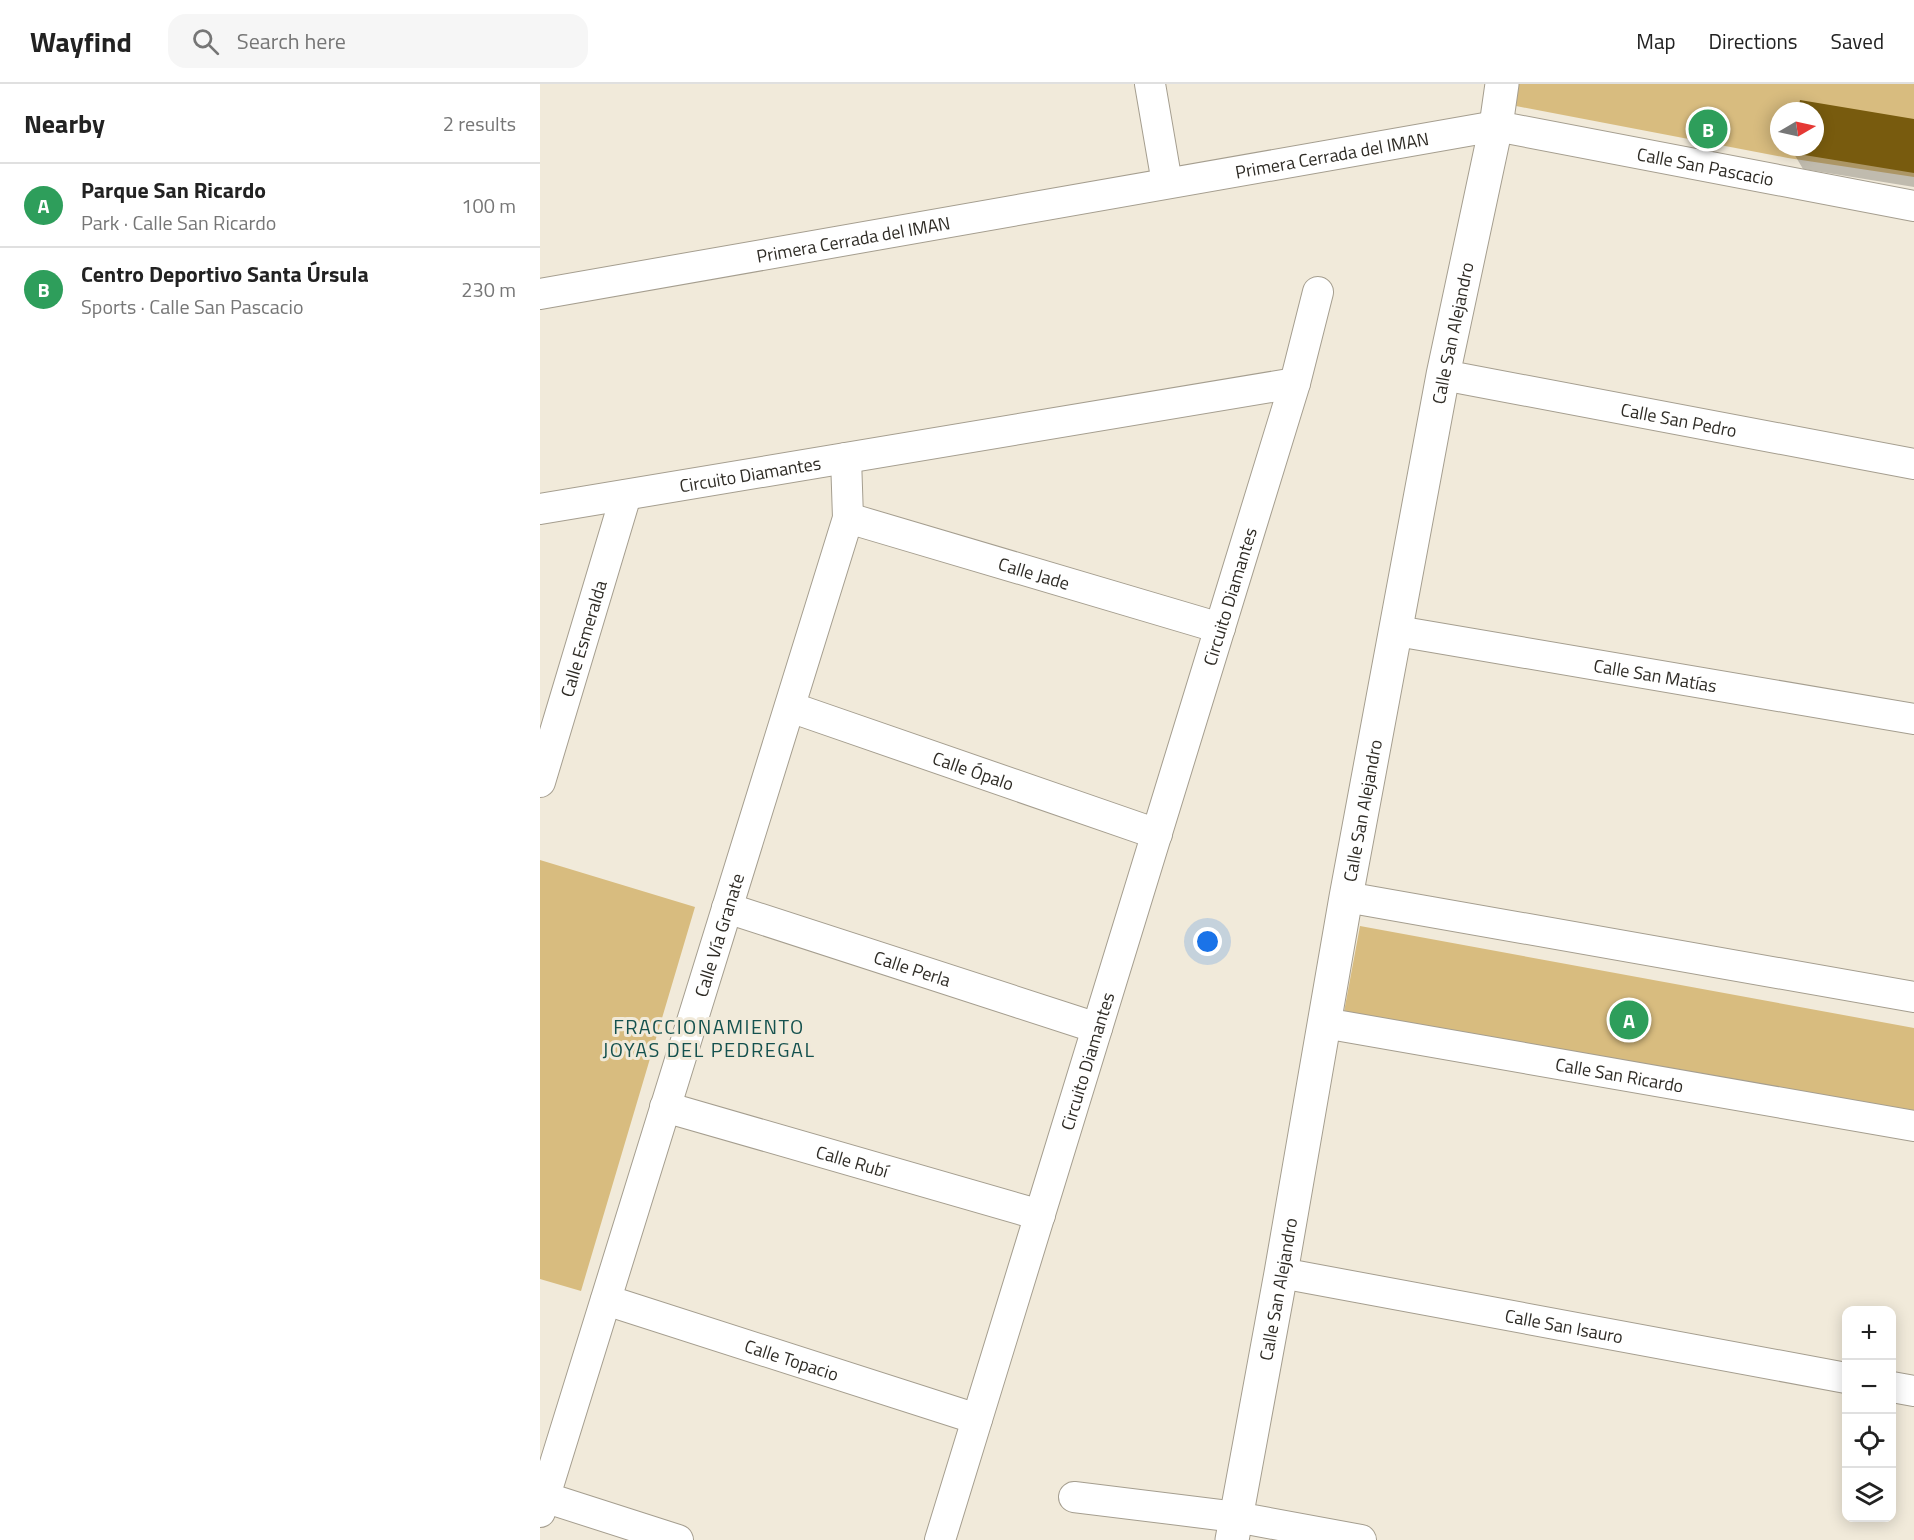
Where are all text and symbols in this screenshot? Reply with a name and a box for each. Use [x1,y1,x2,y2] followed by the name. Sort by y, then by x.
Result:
[168,14,588,68] search box
[30,20,132,63] text: Wayfind
[237,24,346,58] text: Search here
[189,25,222,58] icon: search
[1636,25,1676,57] text: Map
[1709,25,1798,57] text: Directions
[1831,25,1884,57] text: Saved
[1770,102,1824,156] north arrow
[24,104,105,143] text: Nearby
[1688,106,1728,152] pin: B
[443,108,516,139] text: 2 results
[1233,125,1431,185] street label: Primera Cerrada del IMAN
[1635,140,1776,192] street label: Calle San Pascacio
[81,173,266,207] text: Parque San Ricardo
[37,190,50,221] text: A
[461,190,516,221] text: 100 m
[81,207,276,238] text: Park · Calle San Ricardo
[754,209,952,269] street label: Primera Cerrada del IMAN
[81,257,369,291] text: Centro Deportivo Santa Úrsula
[1424,259,1480,406] street label: Calle San Alejandro
[37,274,50,305] text: B
[461,274,516,305] text: 230 m
[81,291,303,322] text: Sports · Calle San Pascacio
[1619,395,1739,444] street label: Calle San Pedro
[677,449,823,499] street label: Circuito Diamantes
[1196,524,1263,669] street label: Circuito Diamantes
[995,550,1073,596] street label: Calle Jade
[553,577,613,700] street label: Calle Esmeralda
[1592,651,1719,699] street label: Calle San Matías
[1336,737,1389,884] street label: Calle San Alejandro
[929,744,1018,797] street label: Calle Ópalo
[687,870,751,1000] street label: Calle Vía Granate
[1193,927,1222,956] your location
[871,943,954,993] street label: Calle Perla
[1053,989,1121,1133] street label: Circuito Diamantes
[1610,998,1648,1042] pin: A
[602,1011,816,1065] district label: FRACCIONAMIENTO JOYAS DEL PEDREGAL
[1553,1050,1686,1099] street label: Calle San Ricardo
[813,1138,894,1185] street label: Calle Rubí
[1252,1216,1304,1363] street label: Calle San Alejandro
[1503,1301,1625,1350] street label: Calle San Isauro
[1842,1306,1896,1522] map controls
[1842,1306,1896,1360] button: +
[741,1332,842,1387] street label: Calle Topacio
[1842,1360,1896,1414] button: −
[1842,1414,1896,1468] button: locate
[1842,1468,1896,1522] button: layers

